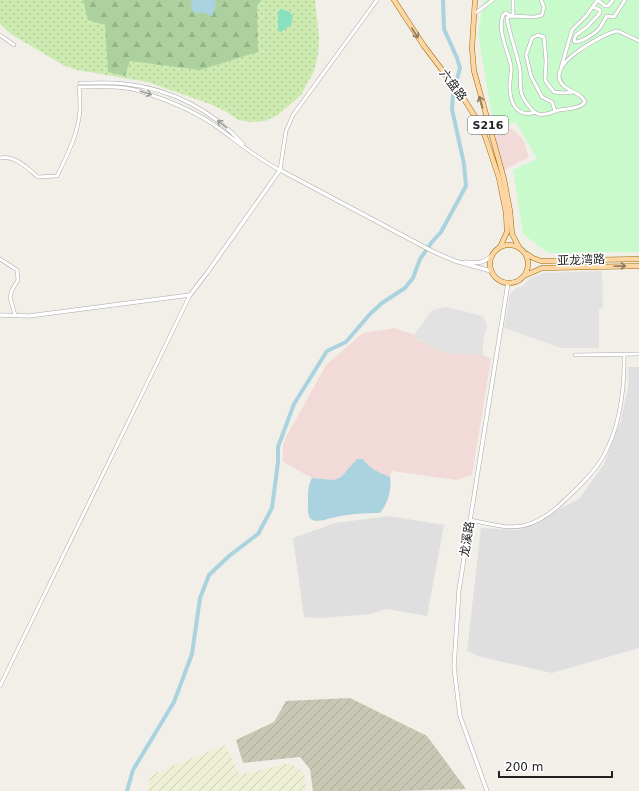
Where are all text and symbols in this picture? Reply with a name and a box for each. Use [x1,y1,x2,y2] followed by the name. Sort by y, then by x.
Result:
[411,27,419,38] one-way arrow
[437,66,469,104] street label: 六盘路
[139,90,152,97] one-way arrow
[477,95,484,108] one-way arrow
[468,116,508,134] road number: S216
[216,119,227,128] one-way arrow
[557,252,605,268] street label: 亚龙湾路
[613,263,626,270] one-way arrow
[457,520,477,558] street label: 龙溪路
[499,753,612,779] scale bar
[505,760,543,774] text: 200 m

